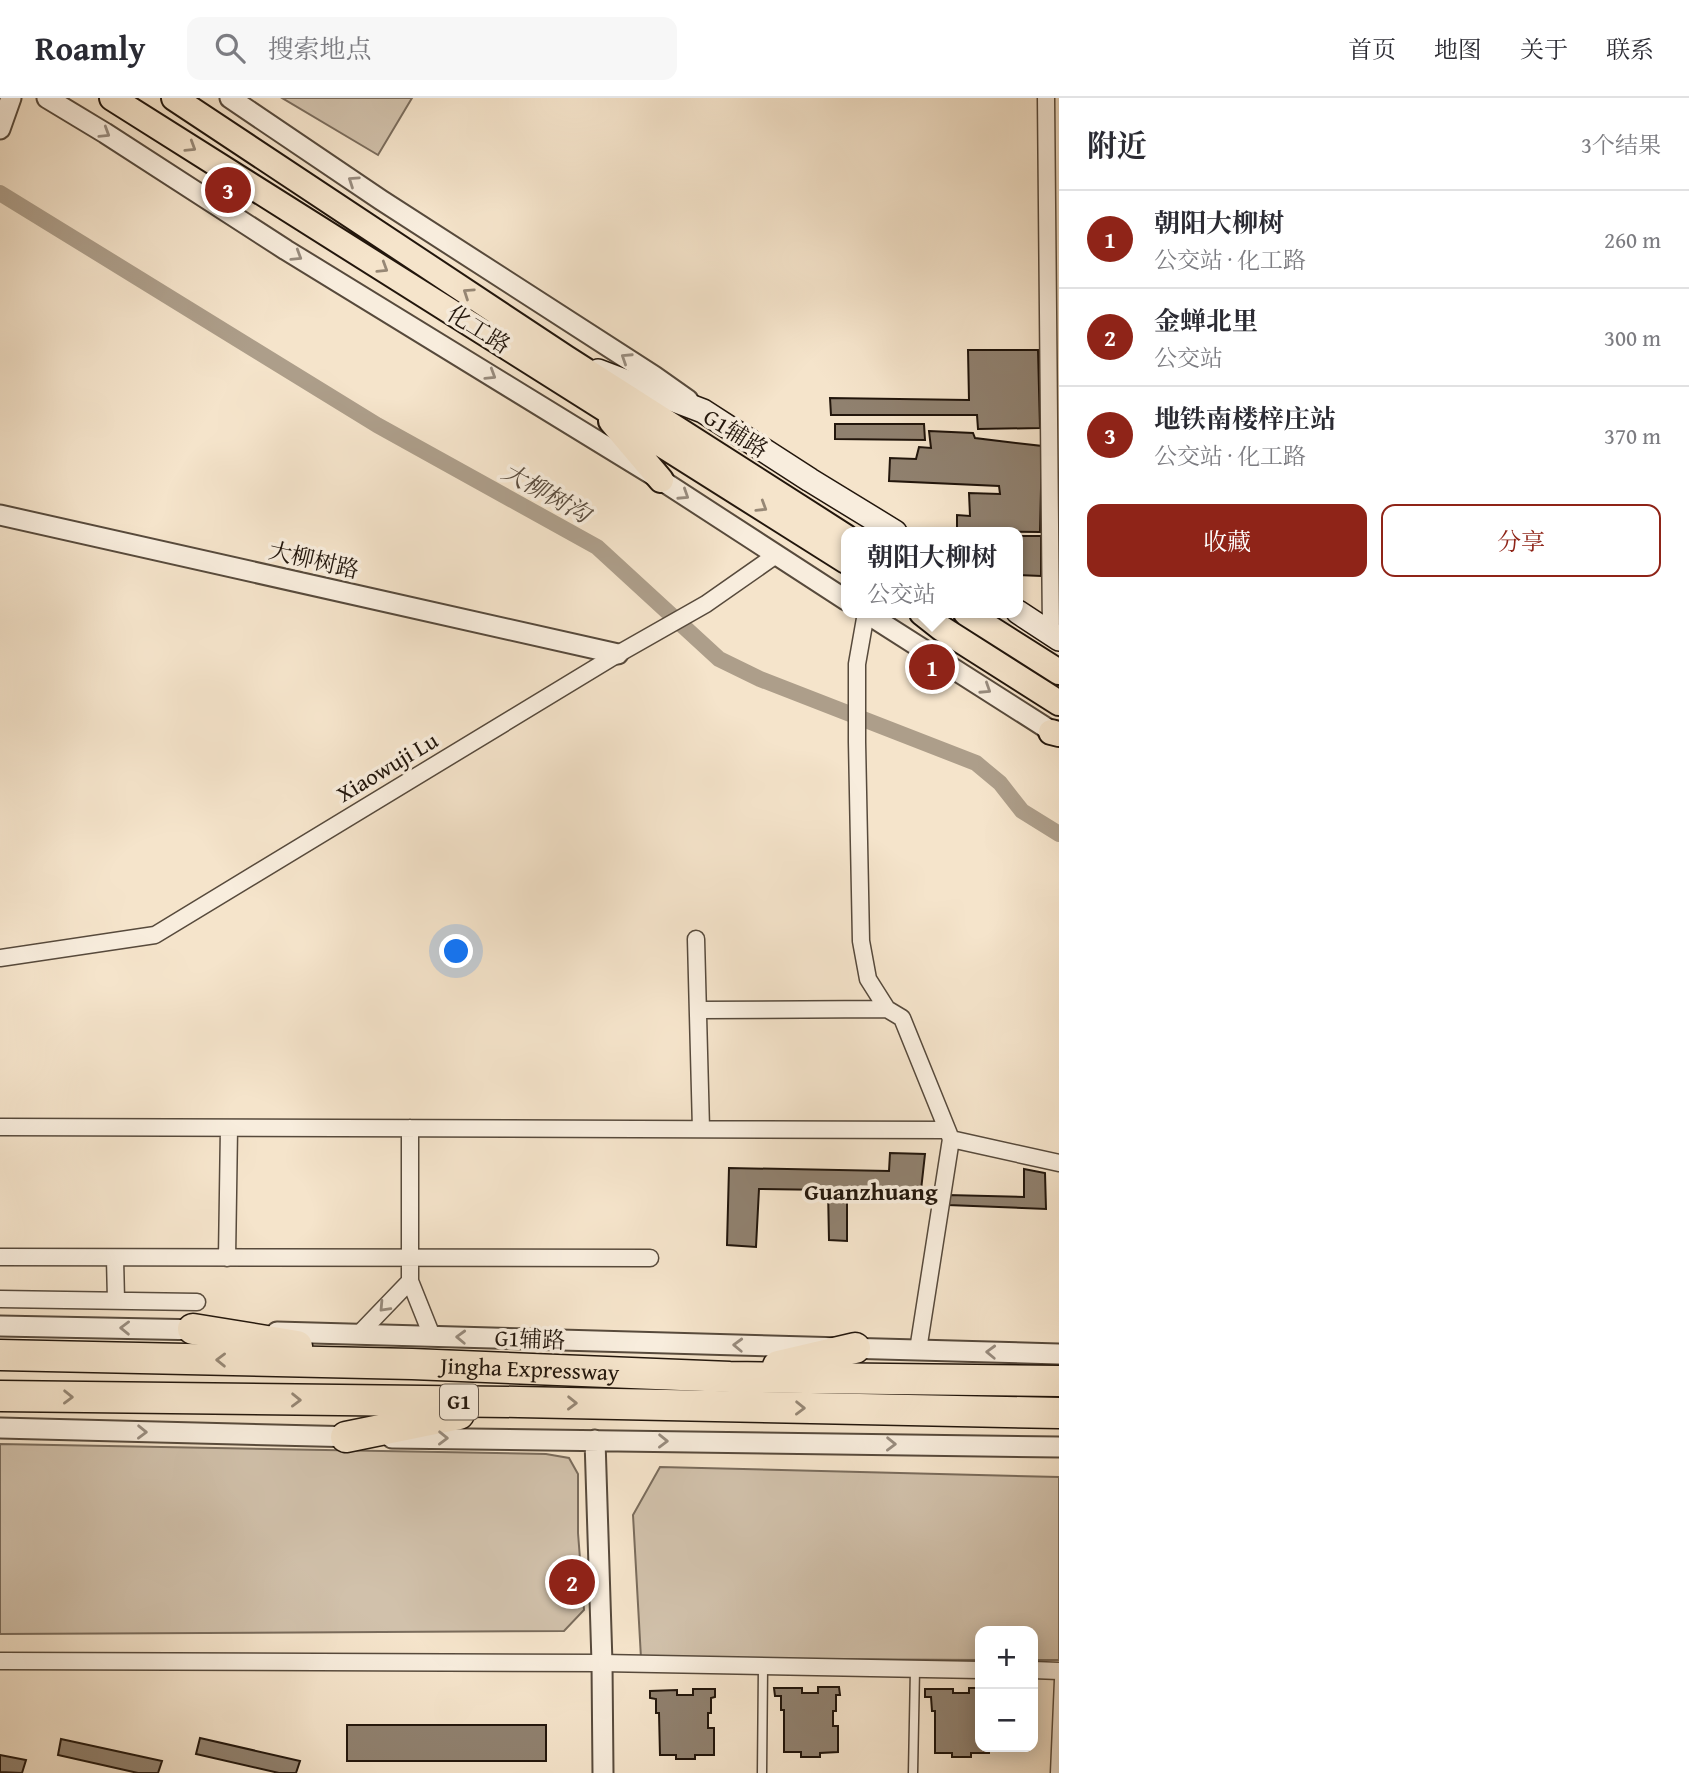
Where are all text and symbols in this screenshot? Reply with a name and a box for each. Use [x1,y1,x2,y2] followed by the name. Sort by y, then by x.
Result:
[187,17,677,80] search box
[35,24,145,72] text: Roamly
[211,29,249,67] icon: search
[267,29,371,68] text: 搜索地点
[1348,32,1396,67] text: 首页
[1434,32,1482,67] text: 地图
[1520,32,1568,67] text: 关于
[1606,32,1654,67] text: 联系
[1087,123,1147,167] text: 附近
[98,125,111,138] one-way arrow
[1581,128,1661,161] text: 3个结果
[183,138,196,151] one-way arrow
[205,164,251,216] pin: 3
[348,177,361,190] one-way arrow
[1154,203,1284,242] text: 朝阳大柳树
[1104,223,1116,256] text: 1
[1604,223,1661,256] text: 260 m
[1154,243,1306,276] text: 公交站 · 化工路
[289,248,302,261] one-way arrow
[375,260,388,273] one-way arrow
[463,289,476,302] one-way arrow
[441,296,517,361] street label: 化工路
[1154,301,1258,340] text: 金蝉北里
[1104,321,1116,354] text: 2
[1604,321,1661,354] text: 300 m
[1154,341,1223,374] text: 公交站
[621,354,634,367] one-way arrow
[483,367,496,380] one-way arrow
[1154,399,1336,438] text: 地铁南楼梓庄站
[698,400,775,465] street label: G1辅路
[1104,419,1116,452] text: 3
[1604,419,1661,452] text: 370 m
[1154,439,1306,472] text: 公交站 · 化工路
[496,454,600,533] water label: 大柳树沟
[676,487,689,499] one-way arrow
[754,499,767,512] one-way arrow
[1087,504,1367,577] button: 收藏
[1381,504,1661,577] button: 分享
[841,527,1023,618] popup
[266,533,363,586] street label: 大柳树路
[867,537,997,576] text: 朝阳大柳树
[867,577,936,610] text: 公交站
[909,641,955,693] pin: 1
[978,681,991,694] one-way arrow
[330,723,444,810] street label: Xiaowuji Lu
[439,934,473,968] your location
[804,1174,938,1209] district label: Guanzhuang
[380,1299,393,1312] one-way arrow
[119,1320,130,1336] one-way arrow
[494,1321,566,1356] street label: G1辅路
[456,1329,466,1345] one-way arrow
[732,1337,742,1353] one-way arrow
[985,1345,996,1360] one-way arrow
[437,1348,621,1388] street label: Jingha Expressway
[215,1352,226,1367] one-way arrow
[440,1384,478,1420] road number: G1
[63,1389,74,1405] one-way arrow
[290,1392,301,1407] one-way arrow
[567,1395,578,1411] one-way arrow
[794,1400,805,1415] one-way arrow
[136,1424,147,1439] one-way arrow
[438,1430,448,1446] one-way arrow
[659,1433,669,1449] one-way arrow
[886,1436,897,1452] one-way arrow
[549,1556,595,1608] pin: 2
[975,1626,1038,1752] map controls
[975,1626,1038,1689] button: +
[975,1689,1038,1752] button: −

